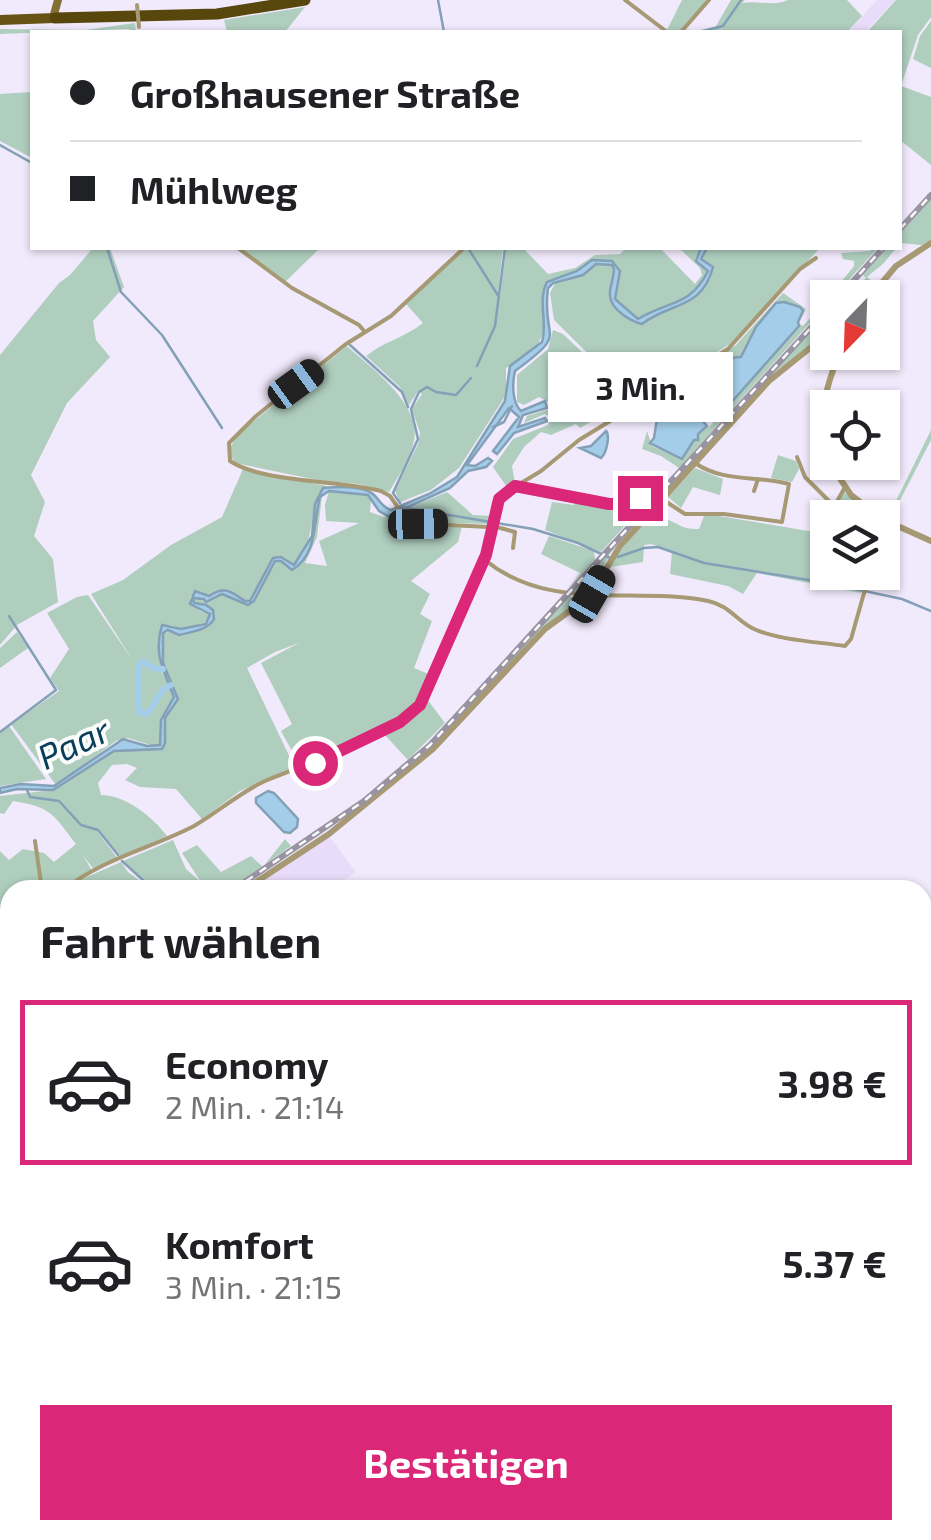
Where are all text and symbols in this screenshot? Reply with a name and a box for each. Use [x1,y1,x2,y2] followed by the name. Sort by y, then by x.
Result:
[130,70,520,116] text: Großhausener Straße
[130,166,298,212] text: Mühlweg
[810,280,900,370] north arrow
[810,280,900,590] map controls
[548,353,732,423] callout: 3 Min.
[263,354,329,414] car
[595,368,686,406] text: 3 Min.
[810,390,900,480] button: locate
[618,476,663,521] route end
[810,500,900,590] button: layers
[388,508,448,540] car
[564,561,620,627] car
[30,707,117,777] water label: Paar
[293,741,338,786] route start
[40,913,321,967] text: Fahrt wählen
[45,1038,135,1128] icon: car
[165,1041,329,1087] text: Economy
[777,1060,887,1106] text: 3.98 €
[165,1087,345,1125] text: 2 Min. · 21:14
[45,1218,135,1308] icon: car
[165,1221,314,1267] text: Komfort
[783,1240,887,1286] text: 5.37 €
[165,1267,342,1305] text: 3 Min. · 21:15
[40,1405,892,1520] button: Bestätigen

